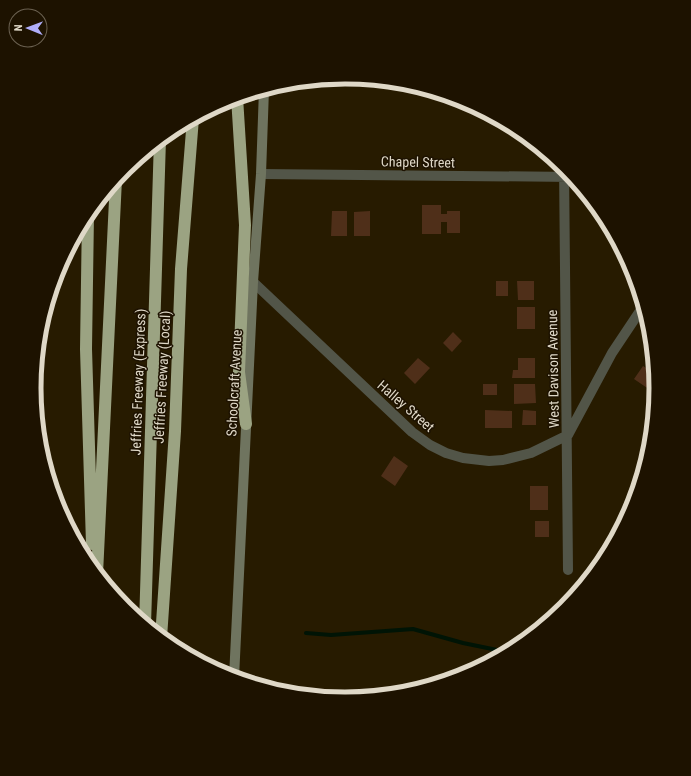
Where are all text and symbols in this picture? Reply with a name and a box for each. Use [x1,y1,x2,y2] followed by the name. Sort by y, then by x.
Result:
[8,8,48,48] north arrow
[12,24,25,31] text: N
[381,153,455,171] street label: Chapel Street
[127,308,150,456] street label: Jeffries Freeway (Express)
[544,309,562,428] street label: West Davison Avenue
[151,310,174,444] street label: Jeffries Freeway (Local)
[223,329,245,437] street label: Schoolcraft Avenue
[374,377,438,435] street label: Halley Street

